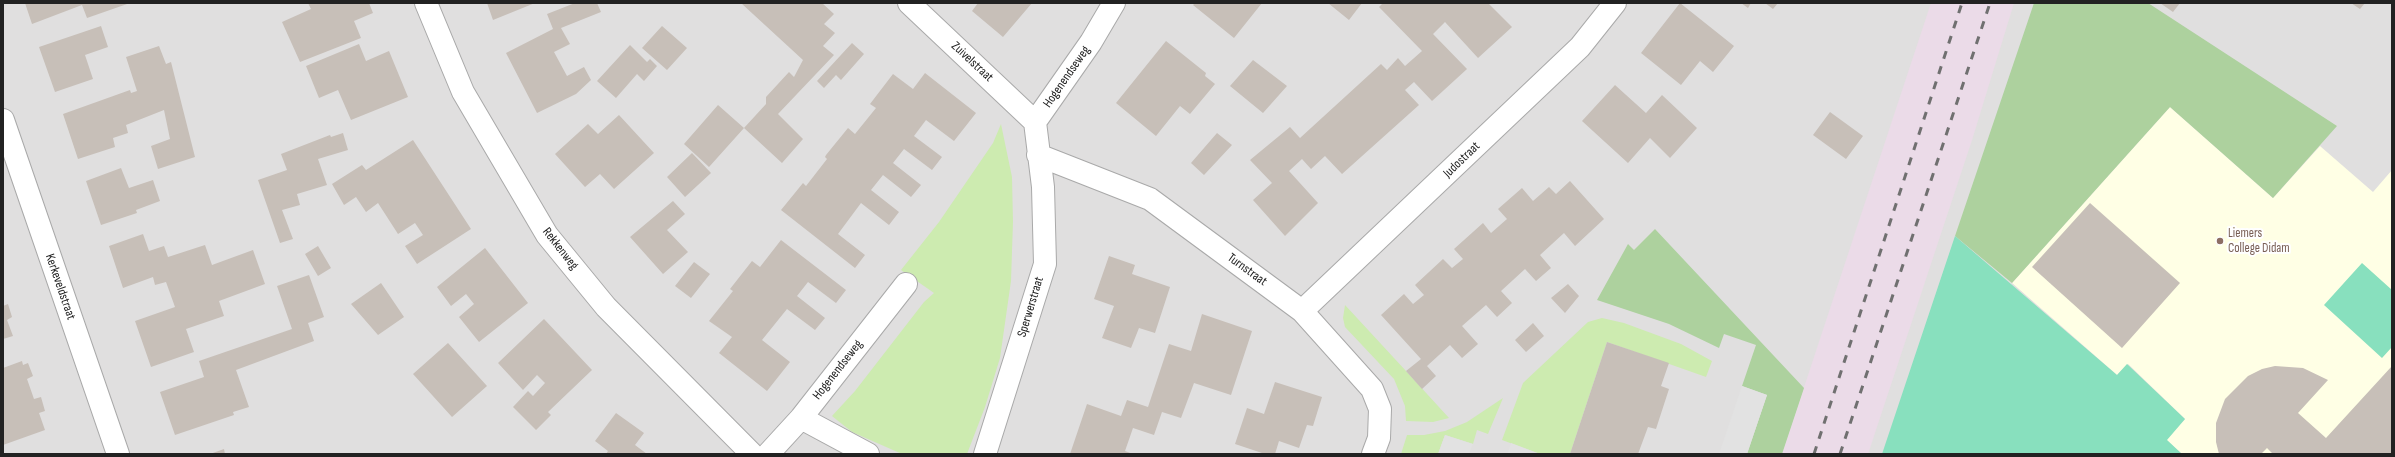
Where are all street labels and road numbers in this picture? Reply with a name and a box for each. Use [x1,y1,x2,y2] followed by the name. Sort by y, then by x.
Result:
[948,39,996,85] street label: Zuivelstraat
[1040,43,1094,111] street label: Hogenendseweg
[1440,139,1484,181] street label: Judostraat
[539,225,581,273] street label: Rekkenweg
[1224,250,1270,290] street label: Turnstraat
[41,252,79,322] street label: Kerkeveldstraat
[1014,275,1048,339] street label: Sperwerstraat
[810,337,866,403] street label: Hogenendseweg

